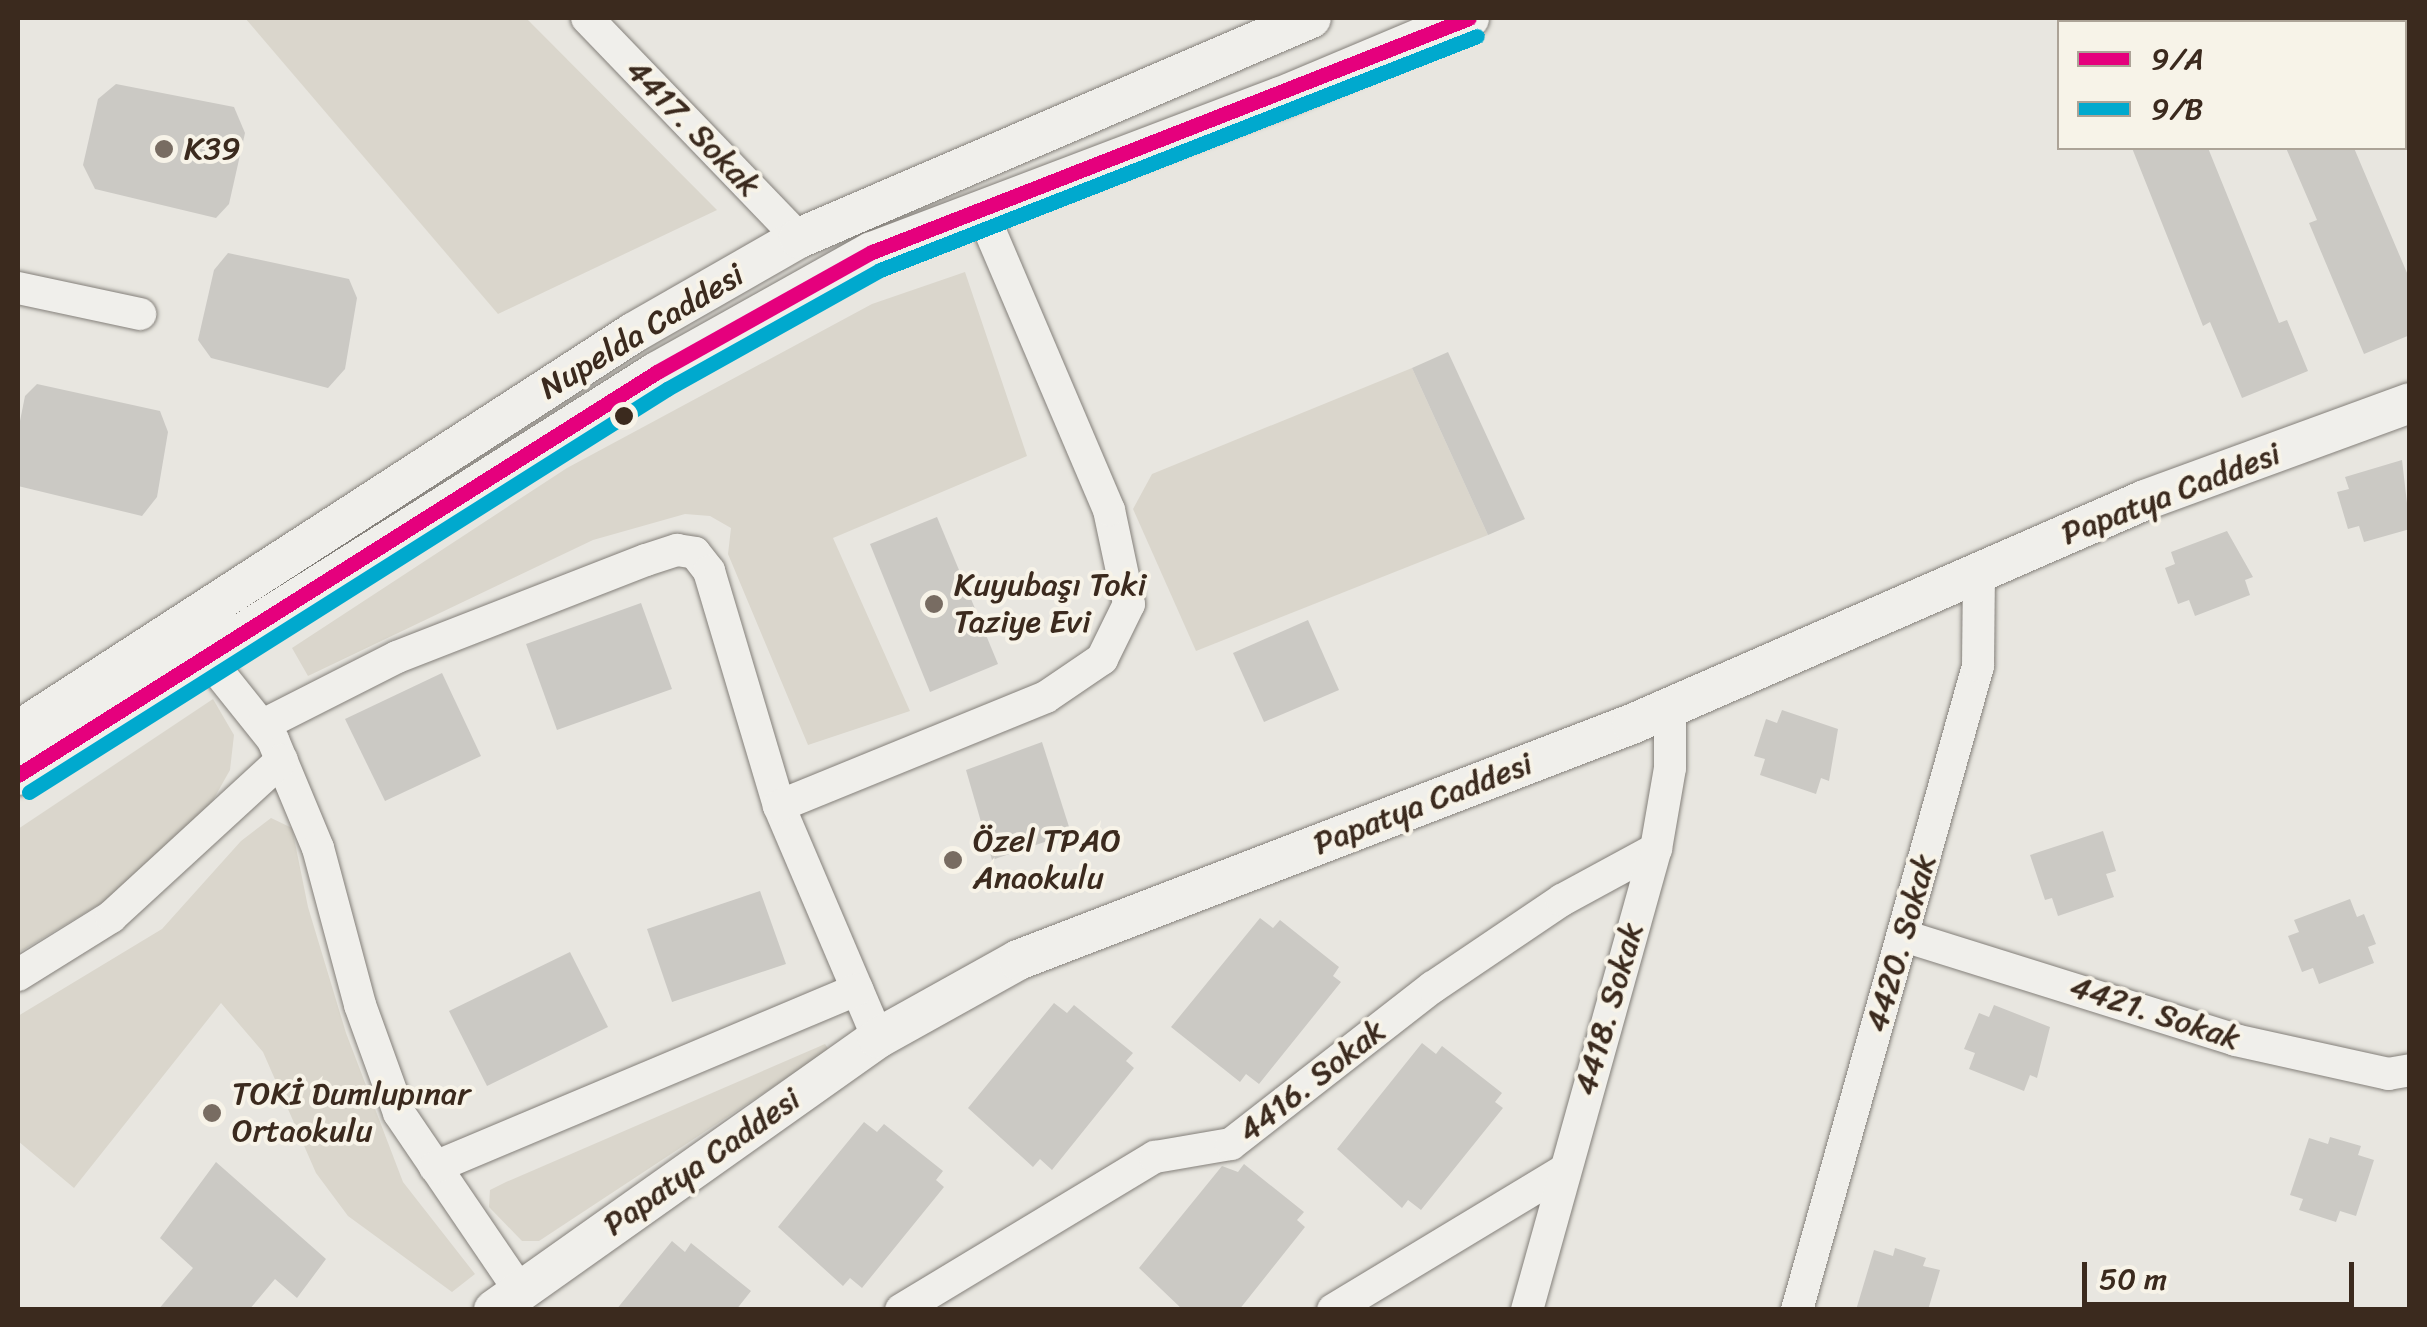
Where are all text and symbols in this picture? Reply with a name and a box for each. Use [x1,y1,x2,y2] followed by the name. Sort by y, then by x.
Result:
[2057,20,2407,150] legend
[2151,32,2204,86] text: 9/A
[618,51,768,205] street label: 4417. Sokak
[2151,82,2203,136] text: 9/B
[184,130,241,168] place label: K39
[153,138,175,160] marker: K39
[533,256,751,408] street label: Nupelda Caddesi
[614,406,634,426] unlabelled marker
[2056,435,2286,553] street label: Papatya Caddesi
[954,567,1146,642] place label: Kuyubaşı Toki Taziye Evi
[923,593,945,615] marker: Kuyubaşı Toki Taziye Evi
[1308,745,1538,863] street label: Papatya Caddesi
[973,823,1121,898] place label: Özel TPAO Anaokulu
[942,849,964,871] marker: Özel TPAO Anaokulu
[1857,850,1945,1036] street label: 4420. Sokak
[1566,918,1652,1100] street label: 4418. Sokak
[2065,967,2245,1059] street label: 4421. Sokak
[1231,1012,1393,1150] street label: 4416. Sokak
[232,1076,470,1151] place label: TOKİ Dumlupınar Ortaokulu
[596,1080,808,1244] street label: Papatya Caddesi
[201,1102,223,1124] marker: TOKİ Dumlupınar Ortaokulu
[2087,1242,2360,1304] scale bar
[2099,1252,2167,1306] text: 50 m

